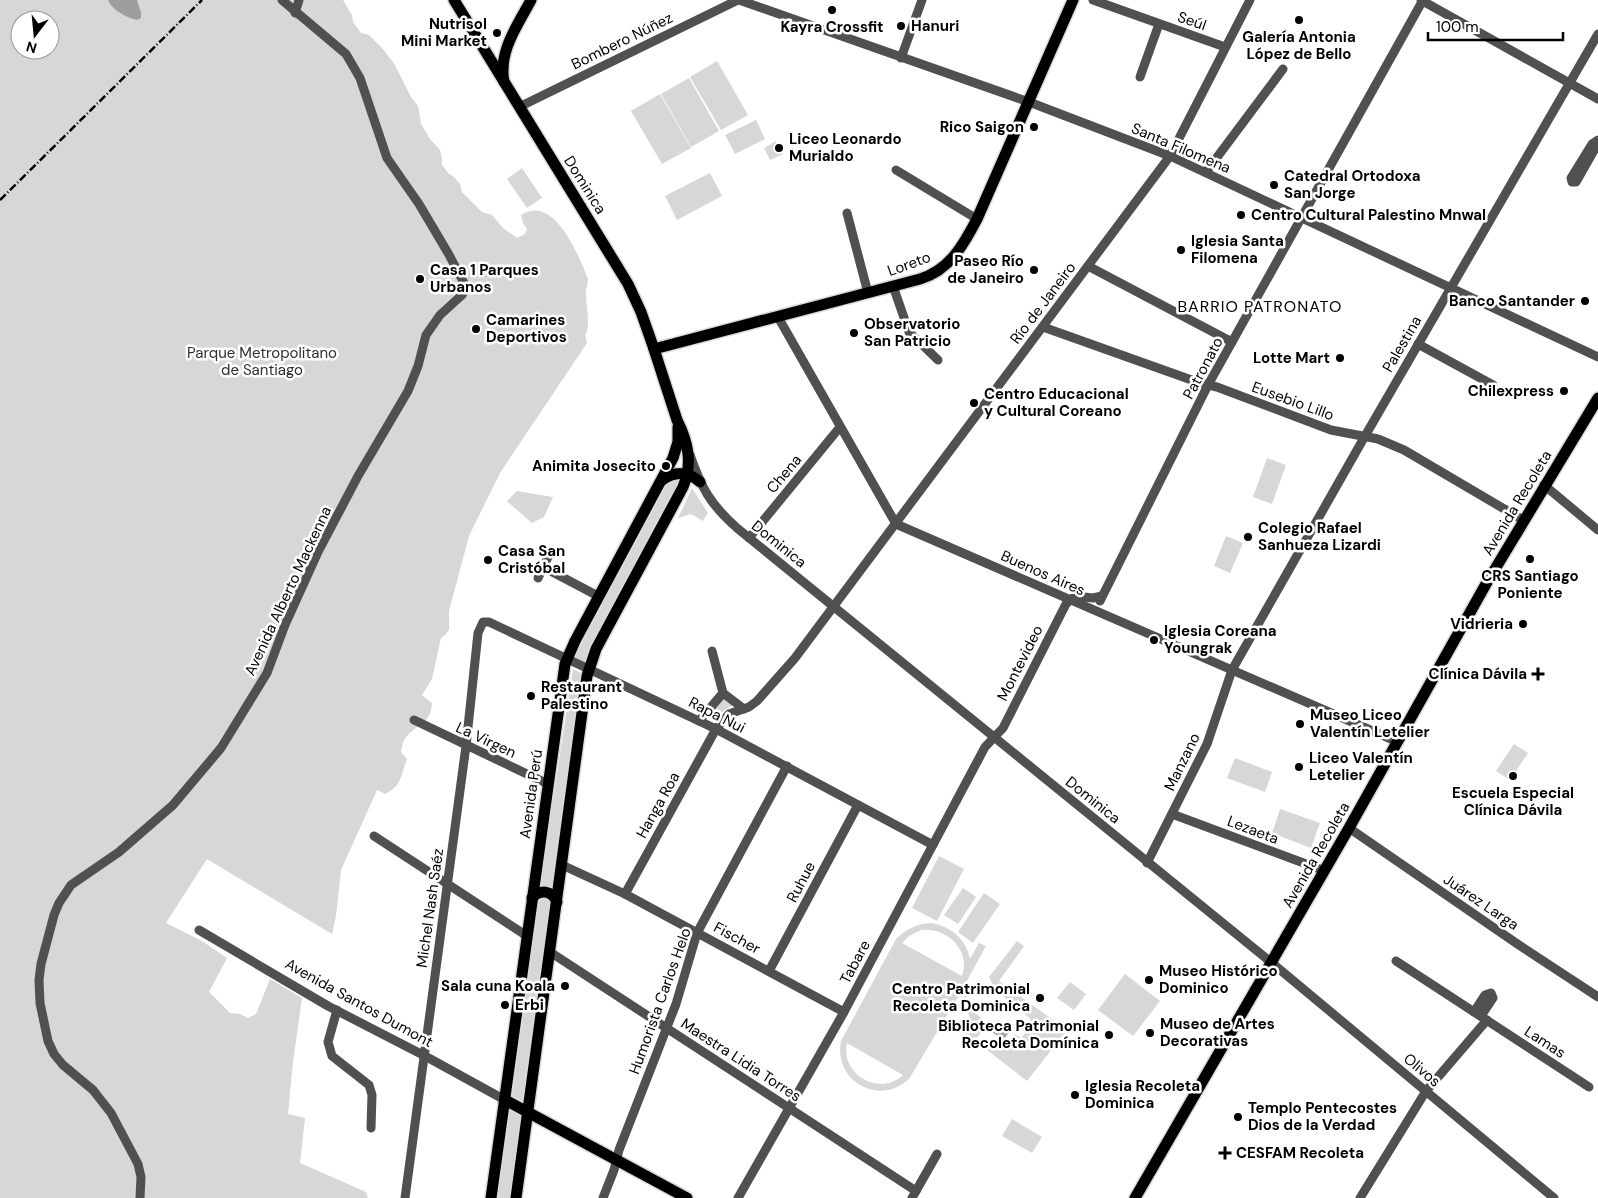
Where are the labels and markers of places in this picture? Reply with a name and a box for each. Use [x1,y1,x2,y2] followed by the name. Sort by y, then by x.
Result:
[826,4,838,16] marker: Kayra Crossfit
[401,14,487,51] place label: Nutrisol Mini Market
[1293,14,1305,26] marker: Galería Antonia López de Bello
[911,16,959,36] place label: Hanuri
[780,17,884,37] place label: Kayra Crossfit
[895,20,907,32] marker: Hanuri
[491,27,503,39] marker: Nutrisol Mini Market
[1242,27,1356,64] place label: Galería Antonia López de Bello
[940,117,1024,137] place label: Rico Saigon
[1028,121,1040,133] marker: Rico Saigon
[789,129,902,166] place label: Liceo Leonardo Murialdo
[773,142,785,154] marker: Liceo Leonardo Murialdo
[1284,166,1420,203] place label: Catedral Ortodoxa San Jorge
[1268,179,1280,191] marker: Catedral Ortodoxa San Jorge
[1251,205,1486,225] place label: Centro Cultural Palestino Mnwal
[1235,209,1247,221] marker: Centro Cultural Palestino Mnwal
[1191,231,1284,268] place label: Iglesia Santa Filomena
[1175,244,1187,256] marker: Iglesia Santa Filomena
[947,251,1024,288] place label: Paseo Río de Janeiro
[430,260,539,297] place label: Casa 1 Parques Urbanos
[1028,264,1040,276] marker: Paseo Río de Janeiro
[414,273,426,285] marker: Casa 1 Parques Urbanos
[1449,291,1575,311] place label: Banco Santander
[1579,295,1591,307] marker: Banco Santander
[486,310,567,347] place label: Camarines Deportivos
[864,314,960,351] place label: Observatorio San Patricio
[470,323,482,335] marker: Camarines Deportivos
[848,327,860,339] marker: Observatorio San Patricio
[1253,348,1330,368] place label: Lotte Mart
[1334,352,1346,364] marker: Lotte Mart
[1468,381,1554,401] place label: Chilexpress
[984,384,1129,421] place label: Centro Educacional y Cultural Coreano
[1558,385,1570,397] marker: Chilexpress
[968,397,980,409] marker: Centro Educacional y Cultural Coreano
[532,456,656,476] place label: Animita Josecito
[660,460,672,472] marker: Animita Josecito
[1258,518,1381,555] place label: Colegio Rafael Sanhueza Lizardi
[1242,531,1254,543] marker: Colegio Rafael Sanhueza Lizardi
[498,541,565,578] place label: Casa San Cristóbal
[1524,553,1536,565] marker: CRS Santiago Poniente
[482,554,494,566] marker: Casa San Cristóbal
[1481,566,1579,603] place label: CRS Santiago Poniente
[1450,614,1513,634] place label: Vidrieria
[1517,618,1529,630] marker: Vidrieria
[1164,621,1277,658] place label: Iglesia Coreana Youngrak
[1148,634,1160,646] marker: Iglesia Coreana Youngrak
[1429,664,1527,684] place label: Clínica Dávila
[1531,667,1545,681] marker: Clínica Dávila
[541,677,622,714] place label: Restaurant Palestino
[525,690,537,702] marker: Restaurant Palestino
[1310,705,1430,742] place label: Museo Liceo Valentín Letelier
[1294,718,1306,730] marker: Museo Liceo Valentín Letelier
[1309,748,1413,785] place label: Liceo Valentín Letelier
[1293,761,1305,773] marker: Liceo Valentín Letelier
[1507,770,1519,782] marker: Escuela Especial Clínica Dávila
[1452,783,1574,820] place label: Escuela Especial Clínica Dávila
[1159,961,1278,998] place label: Museo Histórico Dominico
[1143,974,1155,986] marker: Museo Histórico Dominico
[441,976,555,996] place label: Sala cuna Koala
[892,979,1030,1016] place label: Centro Patrimonial Recoleta Dominica
[559,980,571,992] marker: Sala cuna Koala
[1034,992,1046,1004] marker: Centro Patrimonial Recoleta Dominica
[515,995,544,1015] place label: Erbi
[499,999,511,1011] marker: Erbi
[1160,1014,1275,1051] place label: Museo de Artes Decorativas
[938,1016,1099,1053] place label: Biblioteca Patrimonial Recoleta Domínica
[1144,1027,1156,1039] marker: Museo de Artes Decorativas
[1103,1029,1115,1041] marker: Biblioteca Patrimonial Recoleta Domínica
[1085,1076,1200,1113] place label: Iglesia Recoleta Dominica
[1069,1089,1081,1101] marker: Iglesia Recoleta Dominica
[1248,1098,1397,1135] place label: Templo Pentecostes Dios de la Verdad
[1232,1111,1244,1123] marker: Templo Pentecostes Dios de la Verdad
[1236,1143,1364,1163] place label: CESFAM Recoleta
[1218,1146,1232,1160] marker: CESFAM Recoleta

